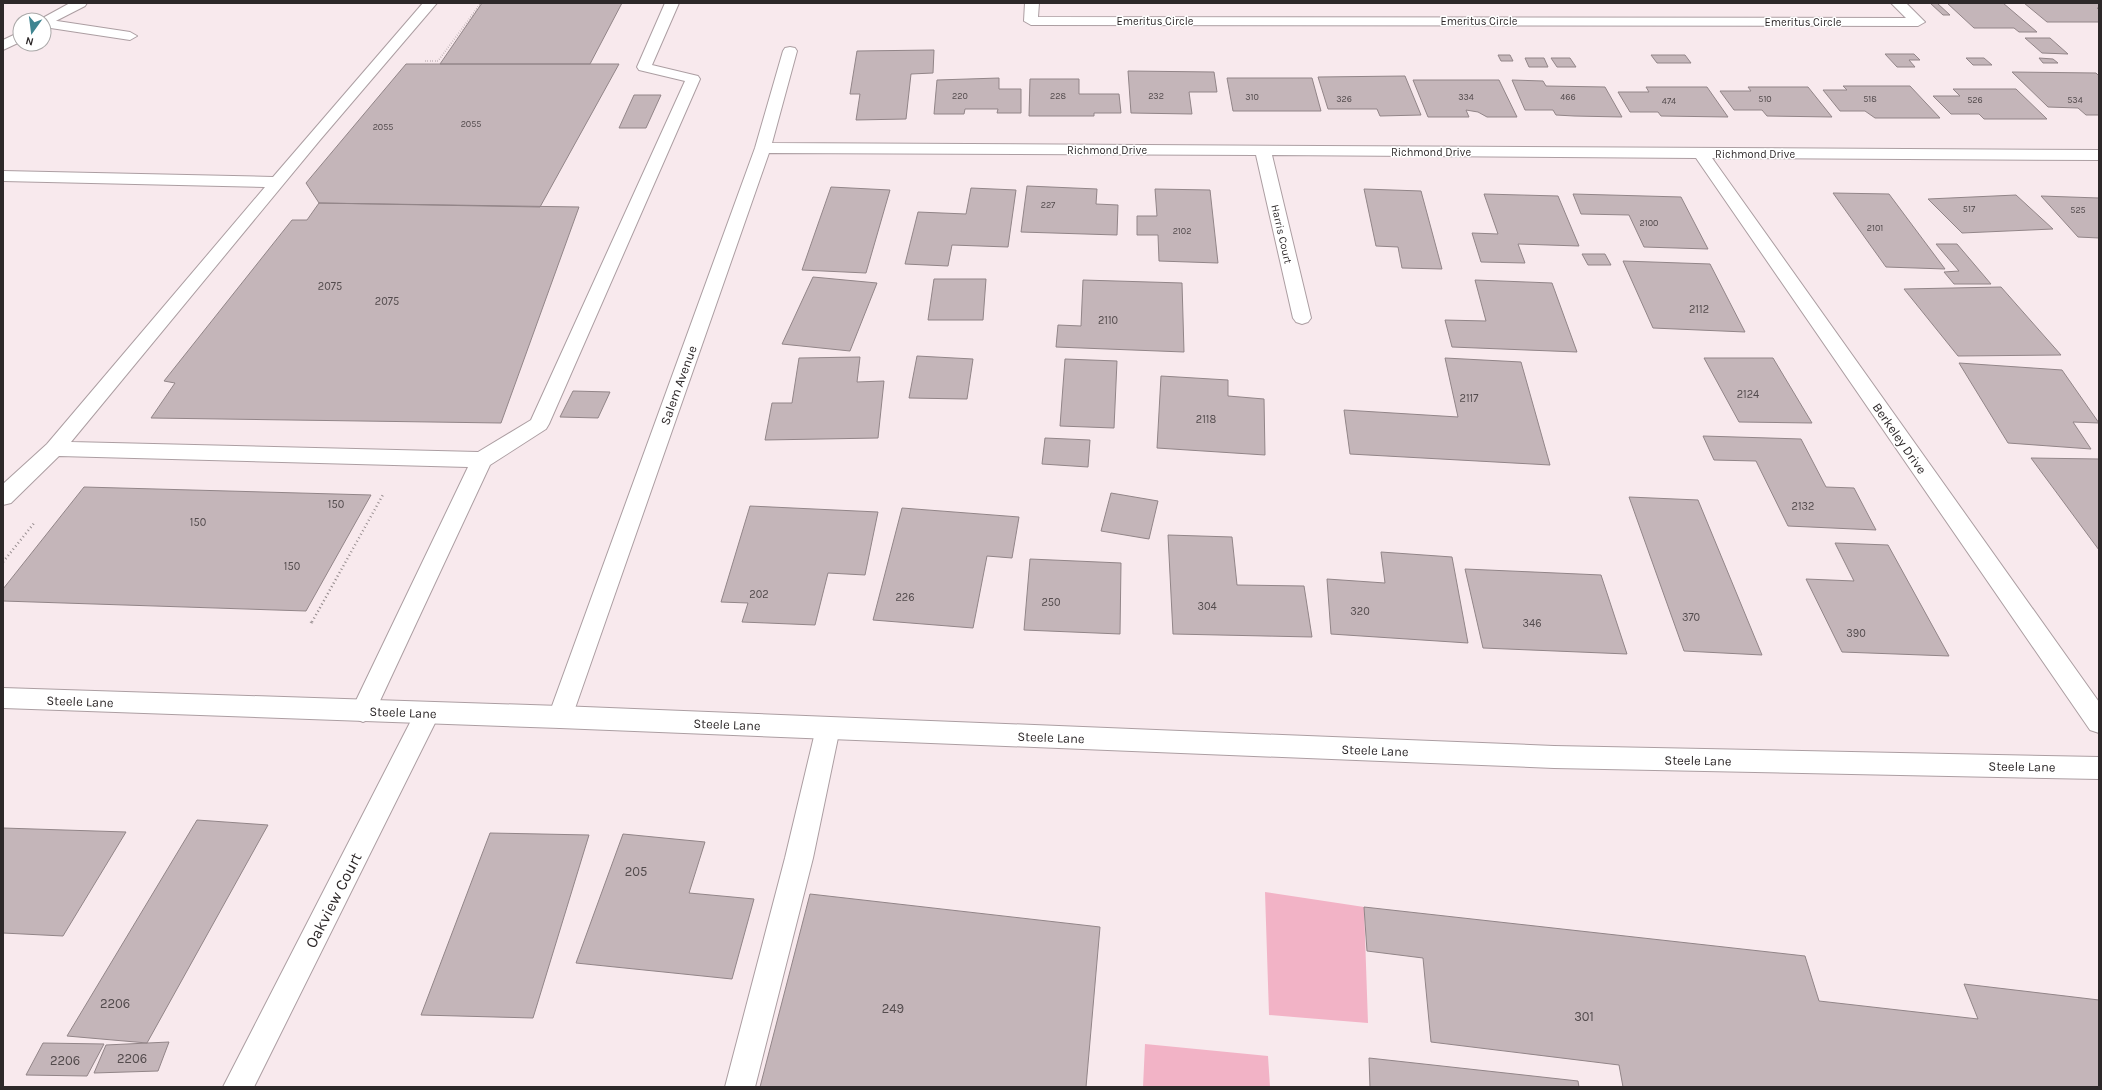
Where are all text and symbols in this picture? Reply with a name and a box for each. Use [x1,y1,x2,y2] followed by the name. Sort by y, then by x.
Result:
[12,12,52,52] north arrow
[1117,15,1194,28] street label: Emeritus Circle
[1441,15,1518,28] street label: Emeritus Circle
[1765,16,1842,29] street label: Emeritus Circle
[24,34,35,48] text: N
[952,91,968,101] house number: 220
[1050,91,1066,101] house number: 228
[1148,91,1164,101] house number: 232
[1245,92,1259,102] house number: 310
[1458,92,1474,102] house number: 334
[1560,92,1576,102] house number: 466
[1336,94,1352,104] house number: 326
[1758,94,1772,104] house number: 510
[1863,94,1877,104] house number: 518
[1967,95,1983,105] house number: 526
[2067,95,2083,105] house number: 534
[1662,96,1676,106] house number: 474
[461,119,481,129] house number: 2055
[373,122,393,132] house number: 2055
[1067,144,1147,157] street label: Richmond Drive
[1391,146,1471,159] street label: Richmond Drive
[1715,148,1795,161] street label: Richmond Drive
[1041,200,1056,210] house number: 227
[1268,203,1295,265] street label: Harris Court
[1963,204,1976,214] house number: 517
[2070,205,2086,215] house number: 525
[1640,218,1658,228] house number: 2100
[1867,223,1883,233] house number: 2101
[1173,226,1191,236] house number: 2102
[318,280,342,293] house number: 2075
[375,295,399,308] house number: 2075
[1689,303,1709,316] house number: 2112
[1098,314,1118,327] house number: 2110
[657,343,700,427] street label: Salem Avenue
[1737,388,1759,401] house number: 2124
[1460,392,1478,405] house number: 2117
[1870,400,1930,477] street label: Berkeley Drive
[1196,413,1216,426] house number: 2118
[328,498,344,511] house number: 150
[1792,500,1814,513] house number: 2132
[190,516,206,529] house number: 150
[284,560,300,573] house number: 150
[749,588,769,601] house number: 202
[895,591,915,604] house number: 226
[1041,596,1061,609] house number: 250
[1197,600,1217,613] house number: 304
[1350,605,1370,618] house number: 320
[1682,611,1700,624] house number: 370
[1523,617,1541,630] house number: 346
[1846,627,1866,640] house number: 390
[46,693,114,710] street label: Steele Lane
[369,704,437,721] street label: Steele Lane
[693,716,761,733] street label: Steele Lane
[1017,729,1085,746] street label: Steele Lane
[1341,742,1409,759] street label: Steele Lane
[1664,752,1732,769] street label: Steele Lane
[1988,758,2056,775] street label: Steele Lane
[301,849,366,951] street label: Oakview Court
[625,864,647,879] house number: 205
[100,996,130,1011] house number: 2206
[882,1001,904,1016] house number: 249
[1574,1009,1594,1024] house number: 301
[117,1051,147,1066] house number: 2206
[50,1053,80,1068] house number: 2206

